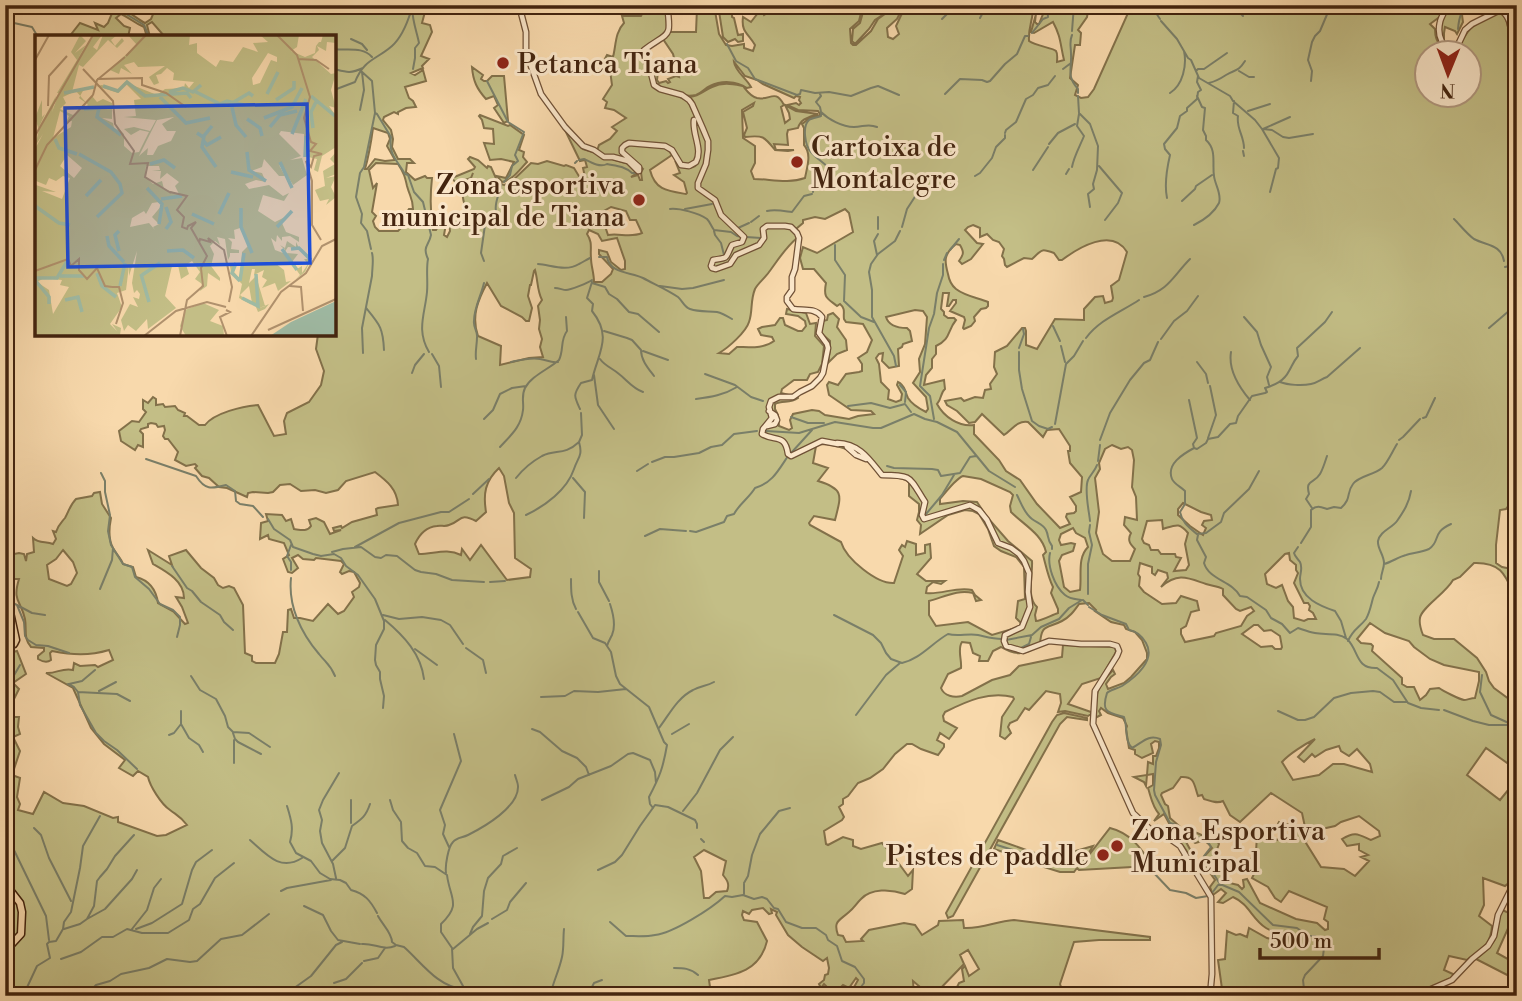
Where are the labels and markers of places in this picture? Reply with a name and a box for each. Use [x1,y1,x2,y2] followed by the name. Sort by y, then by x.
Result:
[517,47,698,82] place label: Petanca Tiana
[495,55,511,71] marker: Petanca Tiana
[811,130,957,197] place label: Cartoixa de Montalegre
[789,154,805,170] marker: Cartoixa de Montalegre
[381,168,626,235] place label: Zona esportiva municipal de Tiana
[631,192,647,208] marker: Zona esportiva municipal de Tiana
[1131,814,1326,881] place label: Zona Esportiva Municipal
[1109,838,1125,854] marker: Zona Esportiva Municipal
[886,839,1089,874] place label: Pistes de paddle
[1095,847,1111,863] marker: Pistes de paddle

